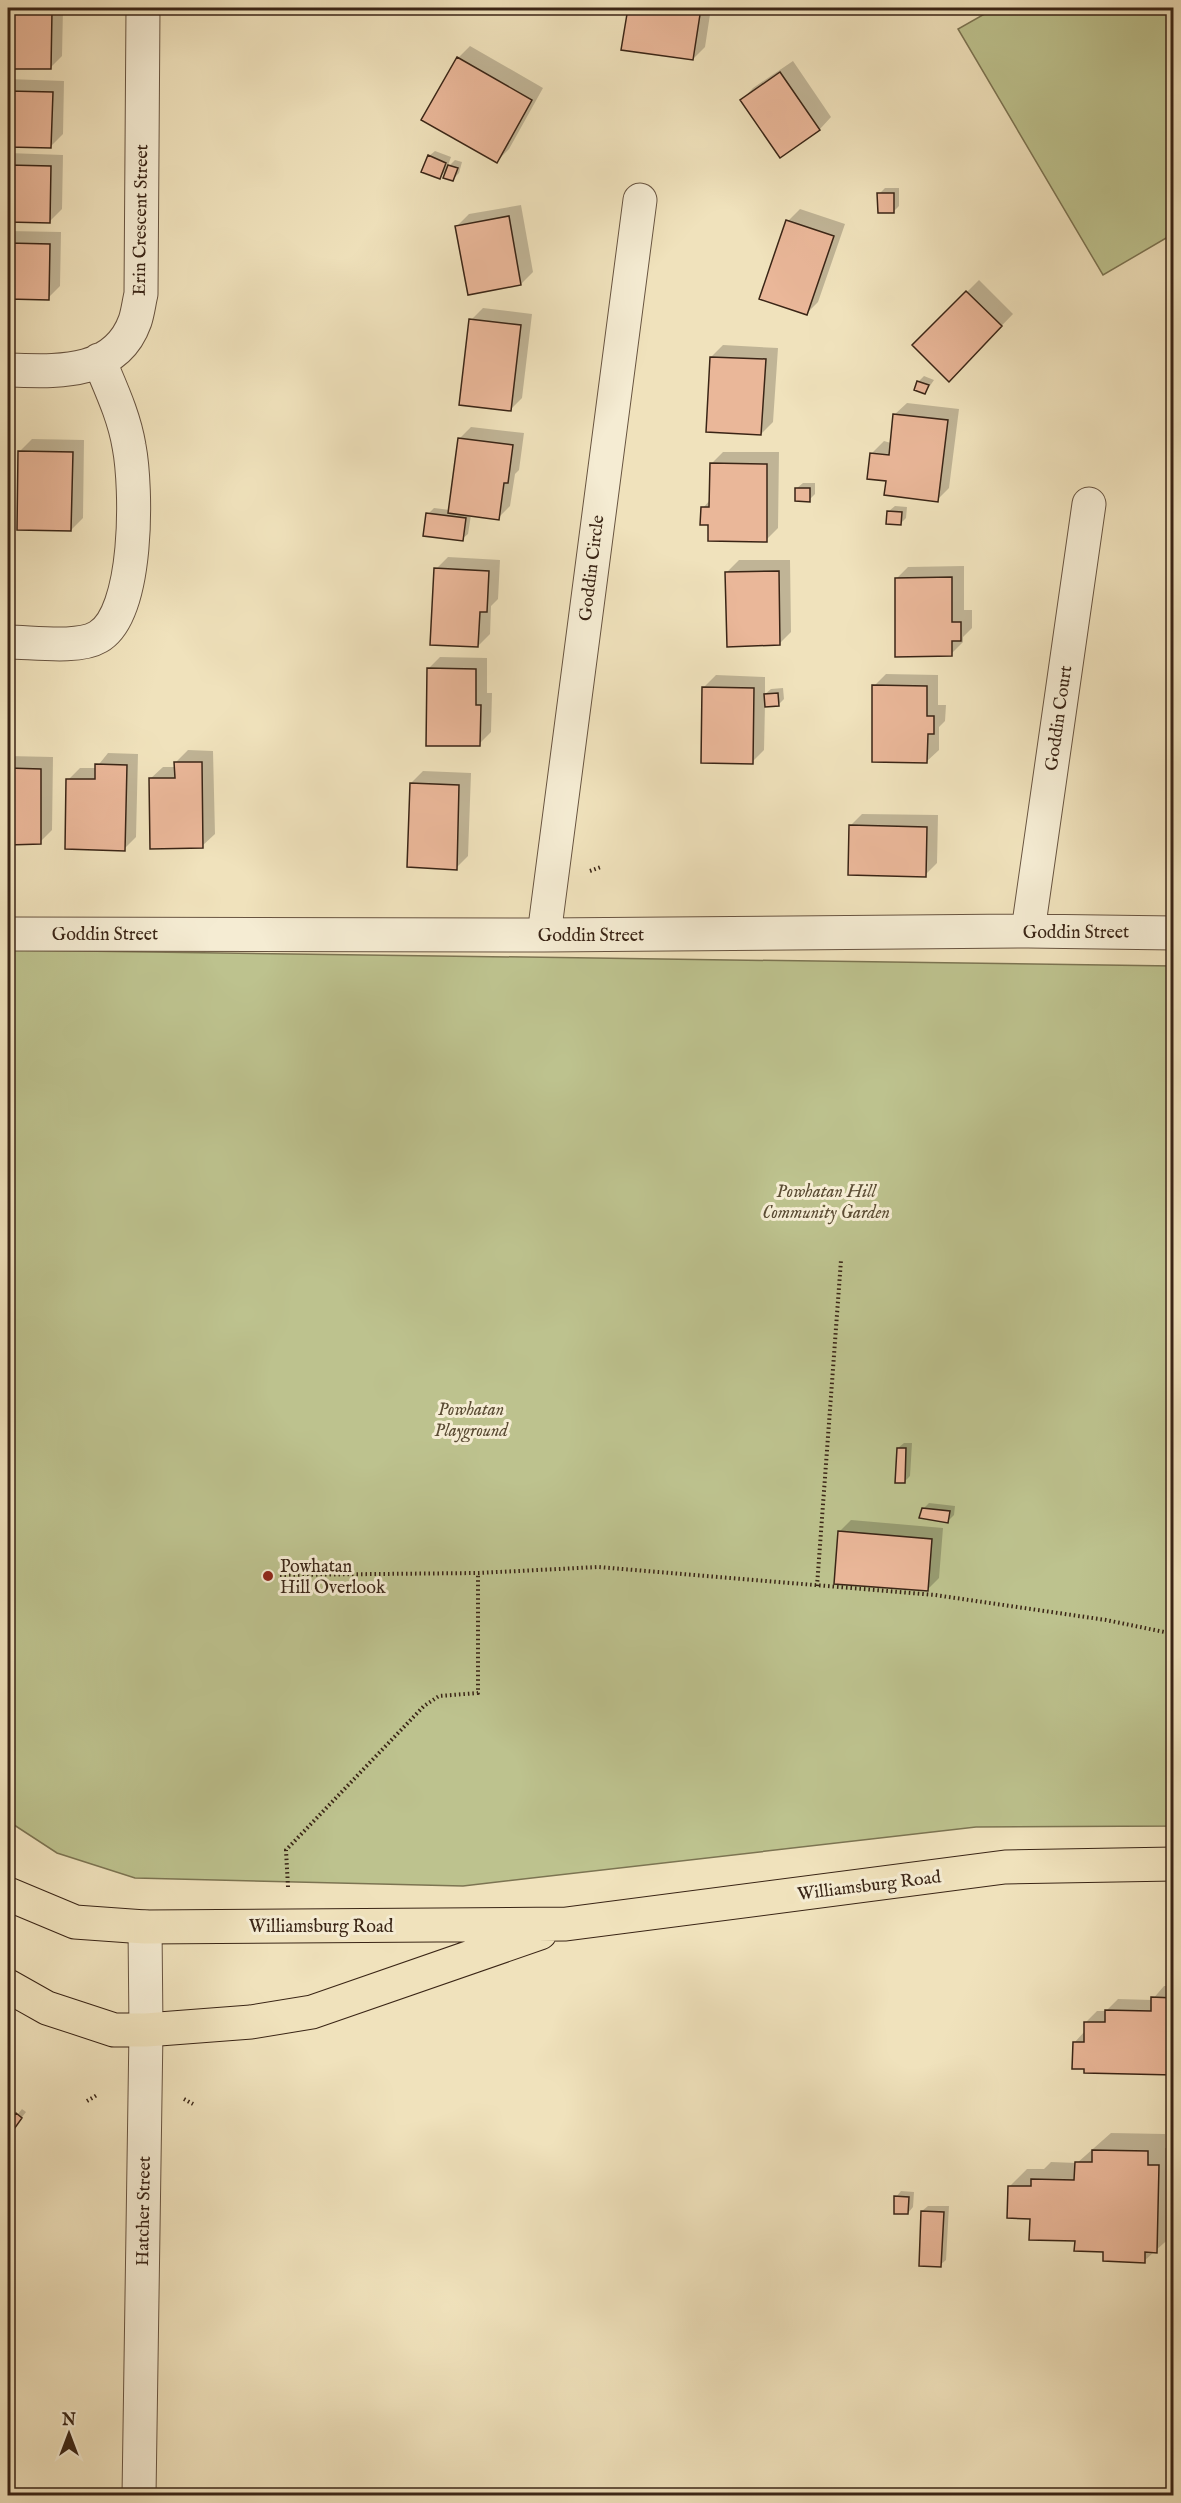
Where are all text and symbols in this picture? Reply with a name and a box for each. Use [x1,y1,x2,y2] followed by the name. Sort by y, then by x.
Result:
[129,144,154,296] street label: Erin Crescent Street
[575,514,610,622] street label: Goddin Circle
[1041,664,1078,772] street label: Goddin Court
[1023,922,1129,945] street label: Goddin Street
[52,924,158,947] street label: Goddin Street
[538,925,644,948] street label: Goddin Street
[762,1181,890,1225] park label: Powhatan Hill Community Garden
[434,1399,509,1443] park label: Powhatan Playground
[280,1556,386,1600] place label: Powhatan Hill Overlook
[261,1569,275,1583] marker: Powhatan Hill Overlook
[796,1866,943,1907] street label: Williamsburg Road
[249,1916,394,1939] street label: Williamsburg Road
[132,2156,157,2266] street label: Hatcher Street
[39,2404,99,2464] north arrow
[61,2411,76,2431] text: N

